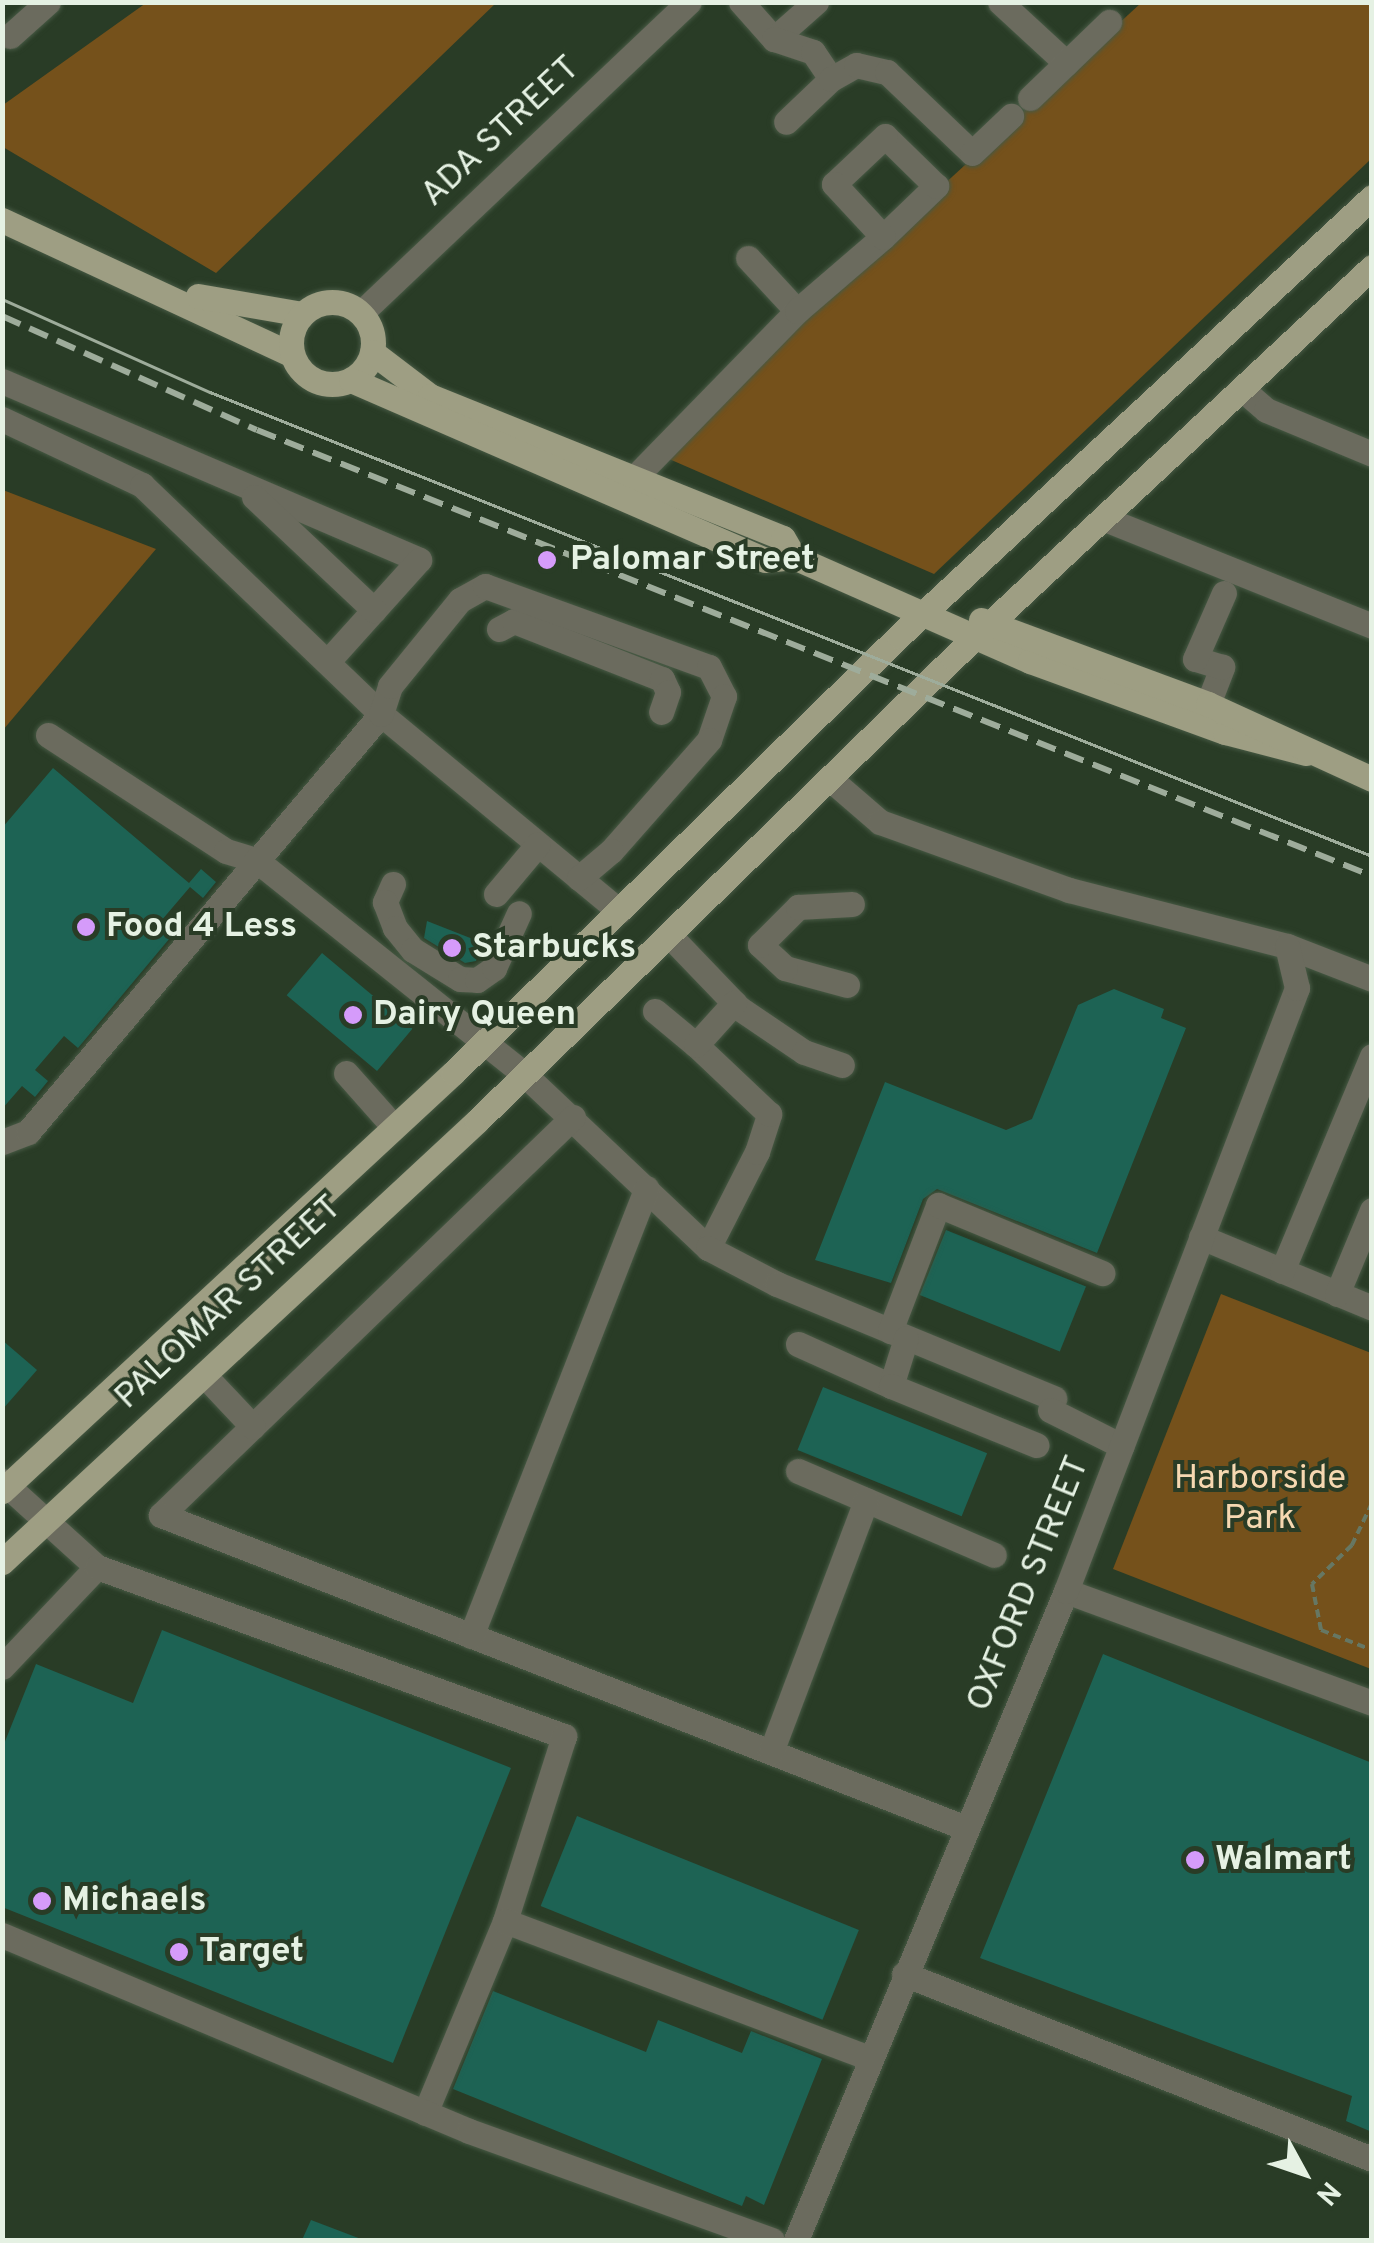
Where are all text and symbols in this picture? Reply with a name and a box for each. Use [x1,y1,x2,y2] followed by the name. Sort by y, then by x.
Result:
[412,47,590,217] street label: ADA STREET
[570,539,815,581] place label: Palomar Street
[534,547,560,573] marker: Palomar Street
[106,906,297,948] place label: Food 4 Less
[75,916,97,938] marker: Food 4 Less
[472,927,636,969] place label: Starbucks
[441,937,463,959] marker: Starbucks
[373,994,576,1036] place label: Dairy Queen
[342,1004,364,1026] marker: Dairy Queen
[107,1187,351,1419] street label: PALOMAR STREET
[959,1450,1099,1718] street label: OXFORD STREET
[1174,1458,1346,1540] park label: Harborside Park
[1215,1839,1352,1881] place label: Walmart
[1184,1849,1206,1871] marker: Walmart
[62,1880,207,1922] place label: Michaels
[31,1890,53,1912] marker: Michaels
[199,1931,304,1973] place label: Target
[168,1941,190,1963] marker: Target
[1254,2123,1354,2223] north arrow
[1307,2173,1347,2212] text: N

